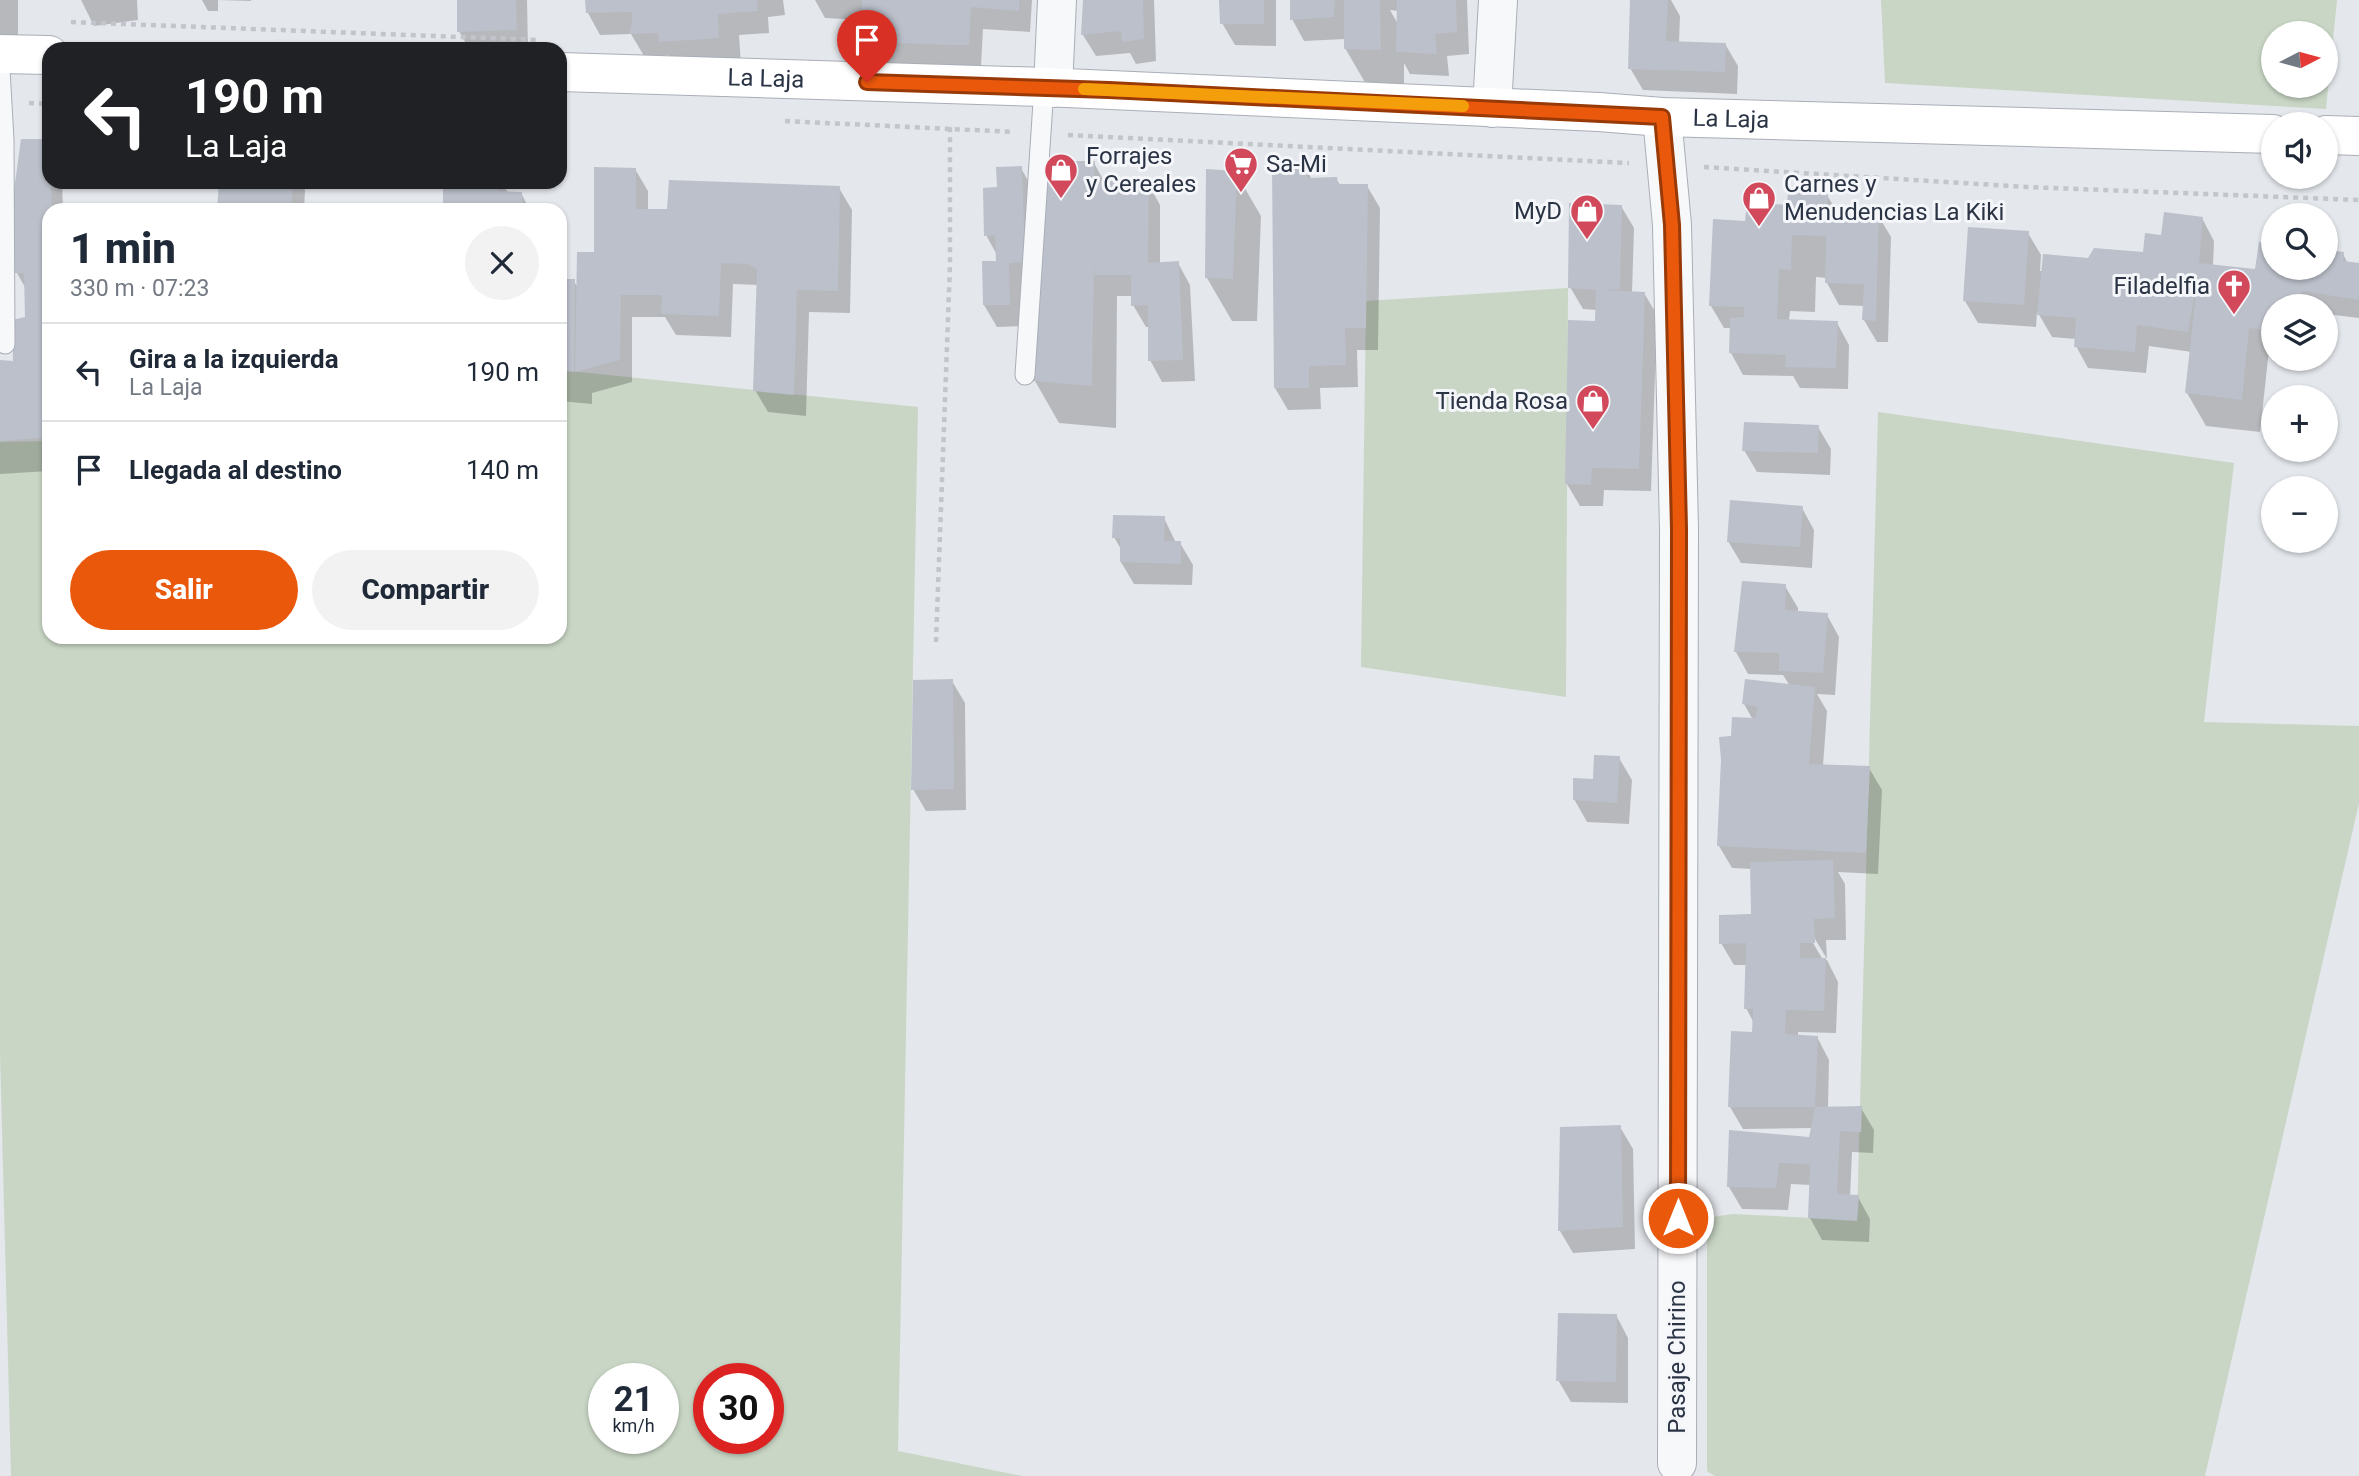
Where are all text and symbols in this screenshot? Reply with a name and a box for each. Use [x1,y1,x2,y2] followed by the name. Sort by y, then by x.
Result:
[837,10,897,82] pin
[848,21,886,59] icon: arrive
[2261,21,2338,98] north arrow
[2261,21,2338,553] map controls
[727,63,805,94] street label: La Laja
[185,68,324,125] text: 190 m
[70,70,161,161] icon: left
[1692,104,1770,134] street label: La Laja
[2261,112,2338,189] button: sound
[185,127,287,165] text: La Laja
[1086,142,1196,198] place label: Forrajes y Cereales
[1222,145,1260,194] supermarket icon: Sa-Mi
[1266,150,1327,178] place label: Sa-Mi
[1042,151,1080,200] shop icon: Forrajes y Cereales
[1784,170,2004,226] place label: Carnes y Menudencias La Kiki
[1740,179,1778,228] shop icon: Carnes y Menudencias La Kiki
[1568,192,1606,241] shop icon: MyD
[1514,197,1562,225] place label: MyD
[2261,203,2338,280] button: search
[70,224,176,273] text: 1 min
[465,226,539,300] button: close
[2215,267,2253,316] church icon: Filadelfia
[2114,272,2210,300] place label: Filadelfia
[70,275,209,302] text: 330 m · 07:23
[2261,294,2338,371] button: layers
[129,344,339,374] text: Gira a la izquierda
[70,353,108,391] icon: left
[466,357,539,387] text: 190 m
[129,374,203,401] text: La Laja
[1574,382,1612,431] shop icon: Tienda Rosa
[2261,385,2338,462] button: +
[1435,387,1568,415] place label: Tienda Rosa
[70,451,108,489] icon: arrive
[129,455,342,485] text: Llegada al destino
[466,455,539,485] text: 140 m
[2261,476,2338,553] button: −
[70,550,298,630] button: Salir
[312,550,539,630] button: Compartir
[1641,1181,1715,1255] position arrow
[1663,1280,1691,1434] street label: Pasaje Chirino
[693,1363,784,1454] speed limit sign: 30
[613,1379,654,1420] text: 21
[612,1415,655,1436] text: km/h

